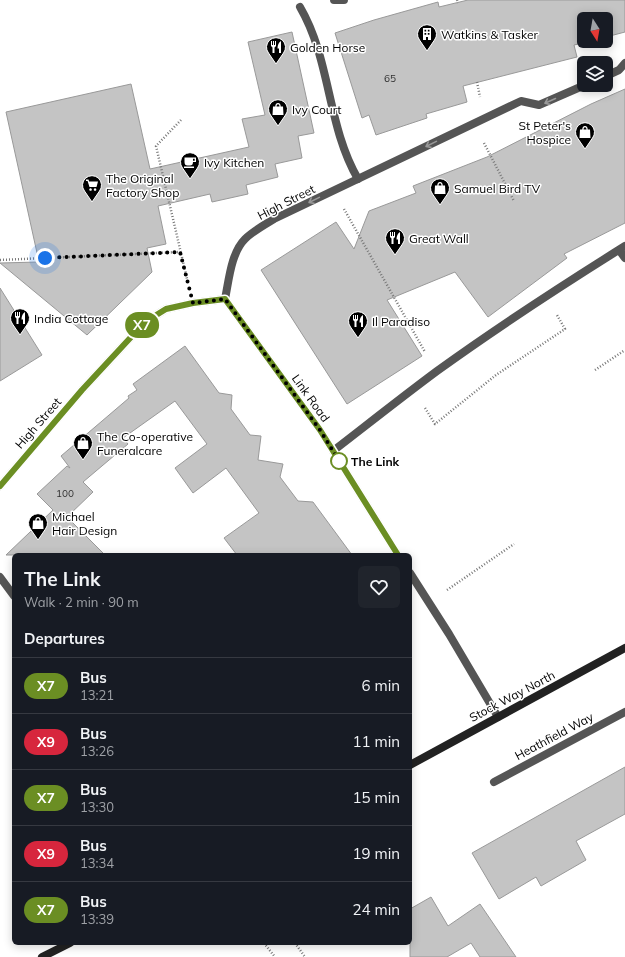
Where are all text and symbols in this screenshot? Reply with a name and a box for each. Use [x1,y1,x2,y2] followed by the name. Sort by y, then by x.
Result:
[577,12,613,48] north arrow
[577,12,613,92] map controls
[416,23,438,51] building icon: Watkins & Tasker
[441,27,538,42] place label: Watkins & Tasker
[265,36,287,64] restaurant icon: Golden Horse
[290,40,365,55] place label: Golden Horse
[577,56,613,92] button: layers
[384,72,396,85] house number: 65
[544,97,556,105] one-way arrow
[267,98,289,126] shop icon: Ivy Court
[292,102,342,117] place label: Ivy Court
[519,118,571,147] place label: St Peter's Hospice
[574,121,596,149] shop icon: St Peter's Hospice
[426,141,438,148] one-way arrow
[179,151,201,179] cafe icon: Ivy Kitchen
[204,155,264,170] place label: Ivy Kitchen
[106,171,179,200] place label: The Original Factory Shop
[81,174,103,202] supermarket icon: The Original Factory Shop
[429,177,451,205] shop icon: Samuel Bird TV
[255,181,317,223] street label: High Street
[454,181,541,196] place label: Samuel Bird TV
[308,197,320,205] one-way arrow
[384,227,406,255] restaurant icon: Great Wall
[409,231,469,246] place label: Great Wall
[35,248,55,268] your location
[9,307,31,335] restaurant icon: India Cottage
[347,310,369,338] restaurant icon: Il Paradiso
[34,311,108,326] place label: India Cottage
[124,312,160,338] line badge: X7
[372,314,430,329] place label: Il Paradiso
[133,316,151,334] text: X7
[289,371,333,425] street label: Link Road
[12,394,64,452] street label: High Street
[97,429,193,458] place label: The Co-operative Funeralcare
[72,432,94,460] shop icon: The Co-operative Funeralcare
[330,452,348,470] marker: The Link
[351,454,400,469] place label: The Link
[56,487,74,500] house number: 100
[52,509,117,538] place label: Michael Hair Design
[27,512,49,540] shop icon: Michael Hair Design
[358,566,400,608] button: heart
[24,567,100,591] text: The Link
[24,594,139,610] text: Walk · 2 min · 90 m
[24,629,105,648] text: Departures
[467,667,557,725] street label: Stock Way North
[80,668,107,687] text: Bus
[362,676,400,695] text: 6 min
[37,677,55,695] text: X7
[80,687,114,703] text: 13:21
[512,709,596,763] street label: Heathfield Way
[80,724,107,743] text: Bus
[353,732,400,751] text: 11 min
[37,733,55,751] text: X9
[80,743,114,759] text: 13:26
[80,780,107,799] text: Bus
[353,788,400,807] text: 15 min
[37,789,55,807] text: X7
[80,799,114,815] text: 13:30
[80,836,107,855] text: Bus
[353,844,400,863] text: 19 min
[37,845,55,863] text: X9
[80,855,114,871] text: 13:34
[80,892,107,911] text: Bus
[353,900,400,919] text: 24 min
[37,901,55,919] text: X7
[80,911,114,927] text: 13:39

